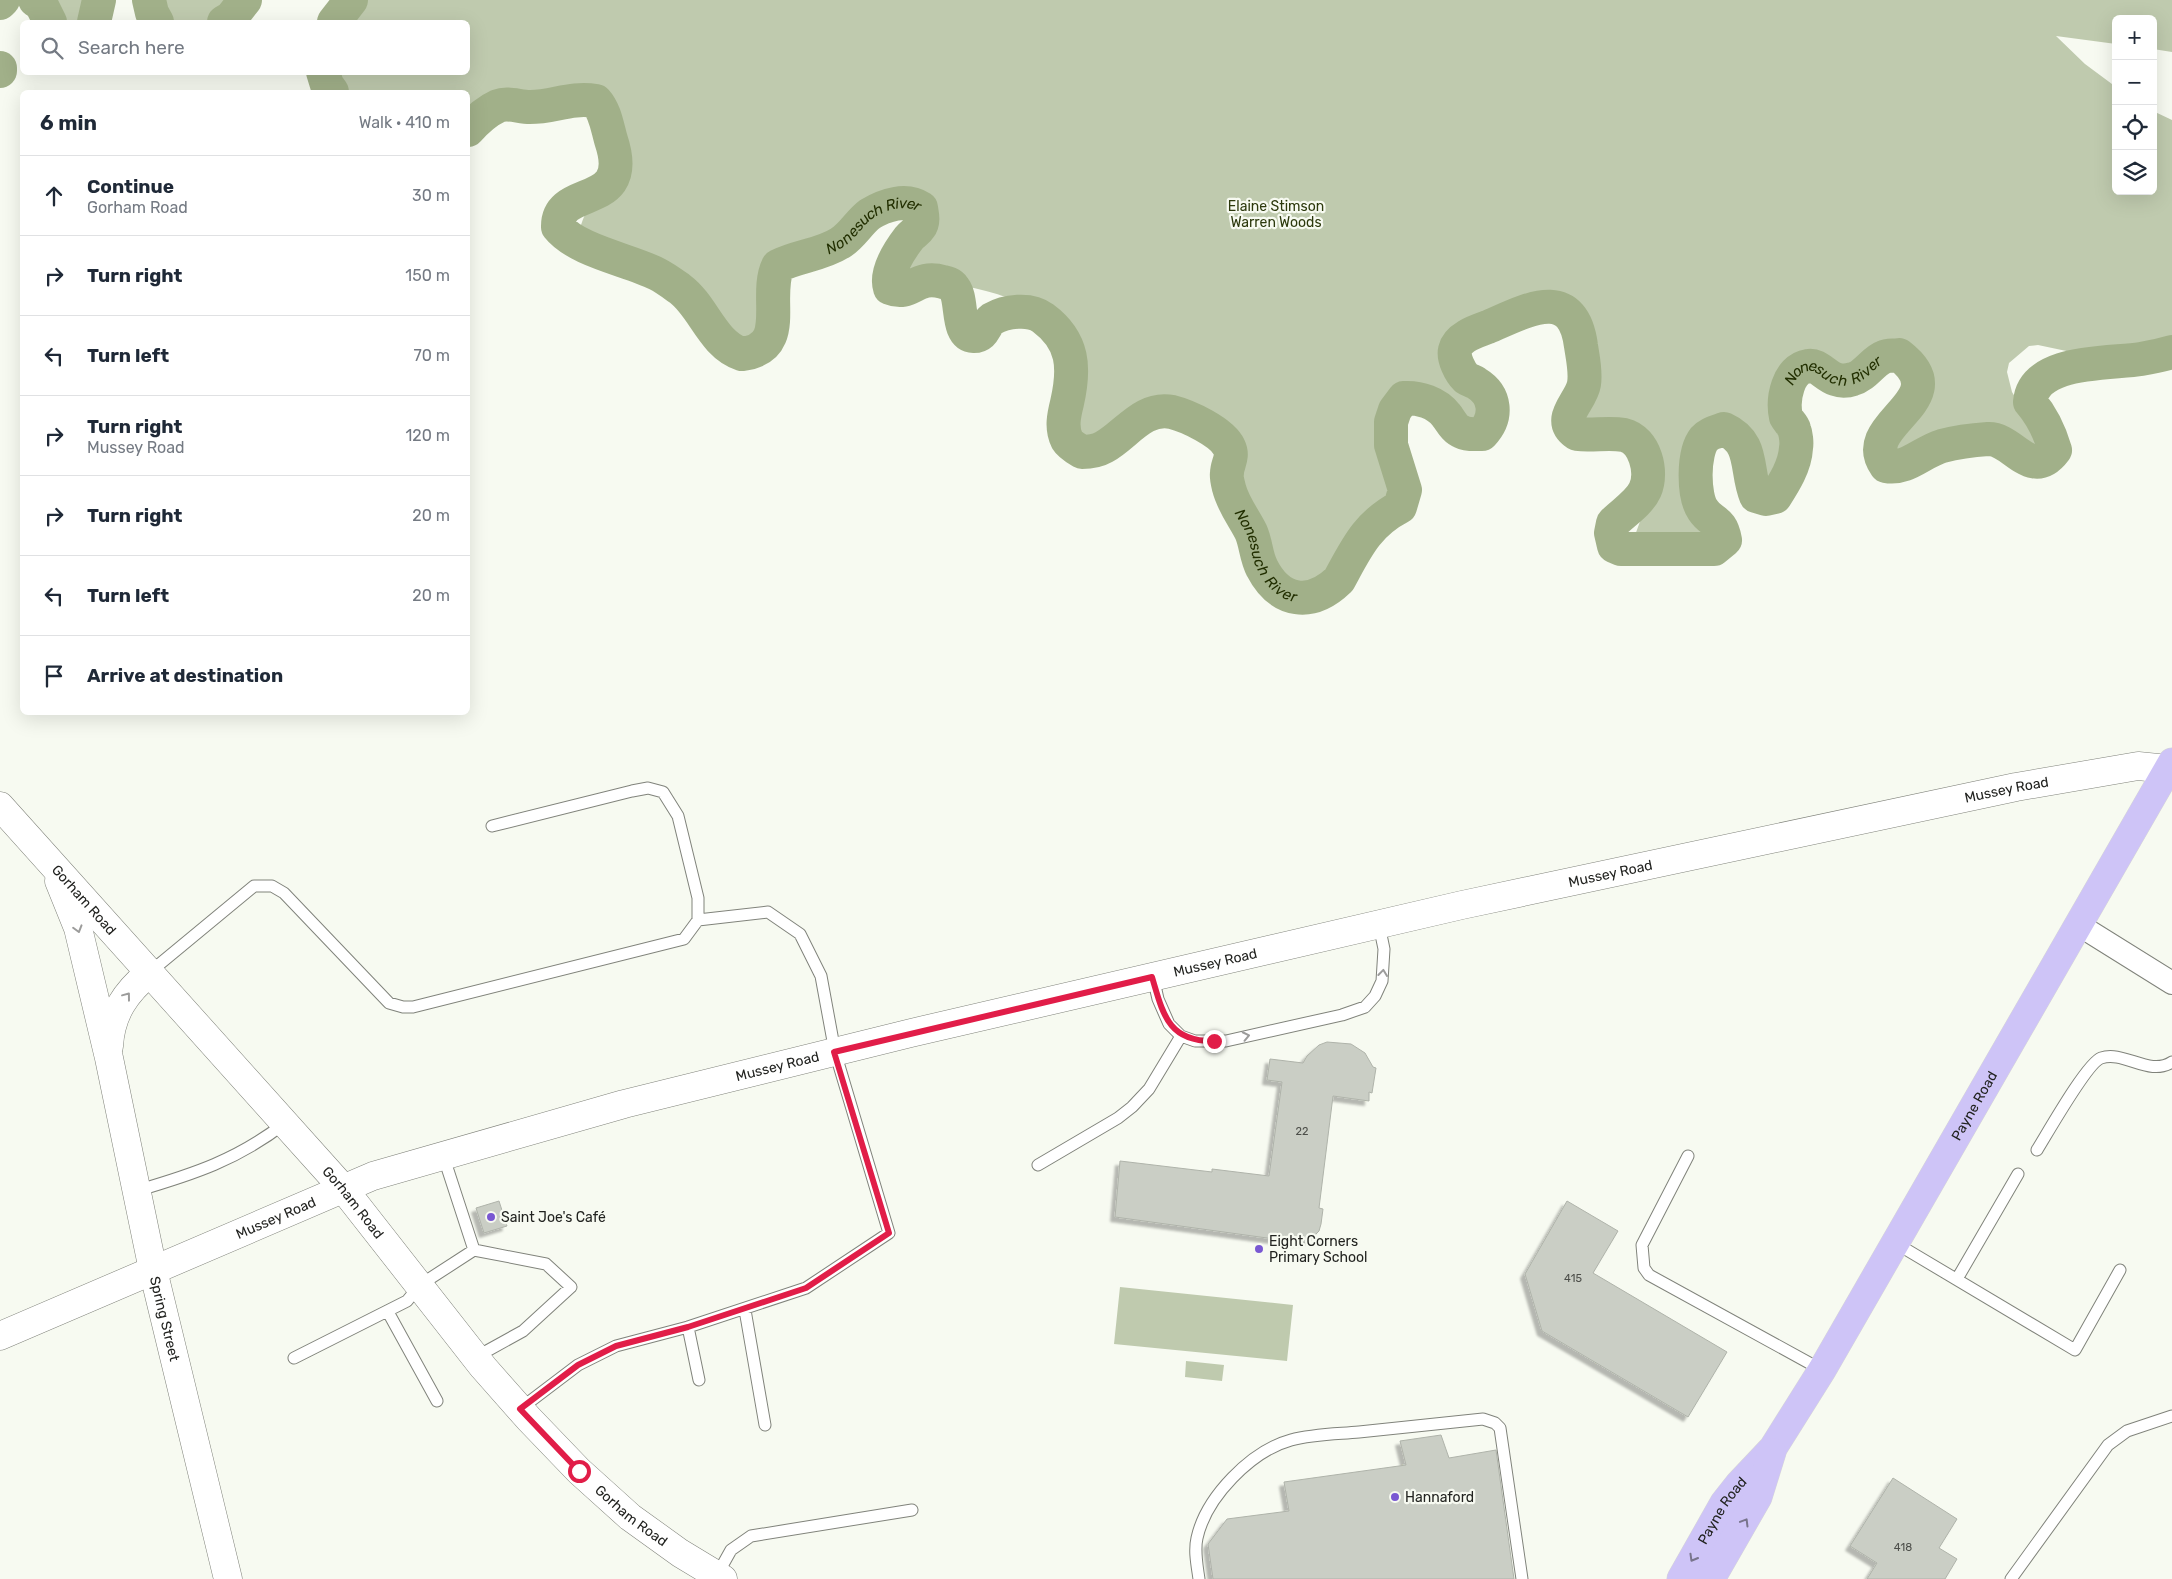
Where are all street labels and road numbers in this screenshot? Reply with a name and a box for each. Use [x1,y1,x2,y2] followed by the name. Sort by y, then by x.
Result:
[1963,773,2050,806] street label: Mussey Road
[1567,856,1654,891] street label: Mussey Road
[48,861,120,938] street label: Gorham Road
[1172,944,1259,980] street label: Mussey Road
[734,1048,821,1085] street label: Mussey Road
[1947,1068,2001,1143] street label: Payne Road
[319,1163,388,1242] street label: Gorham Road
[233,1193,318,1242] street label: Mussey Road
[146,1275,183,1363] street label: Spring Street
[1694,1473,1750,1547] street label: Payne Road
[592,1481,671,1550] street label: Gorham Road

